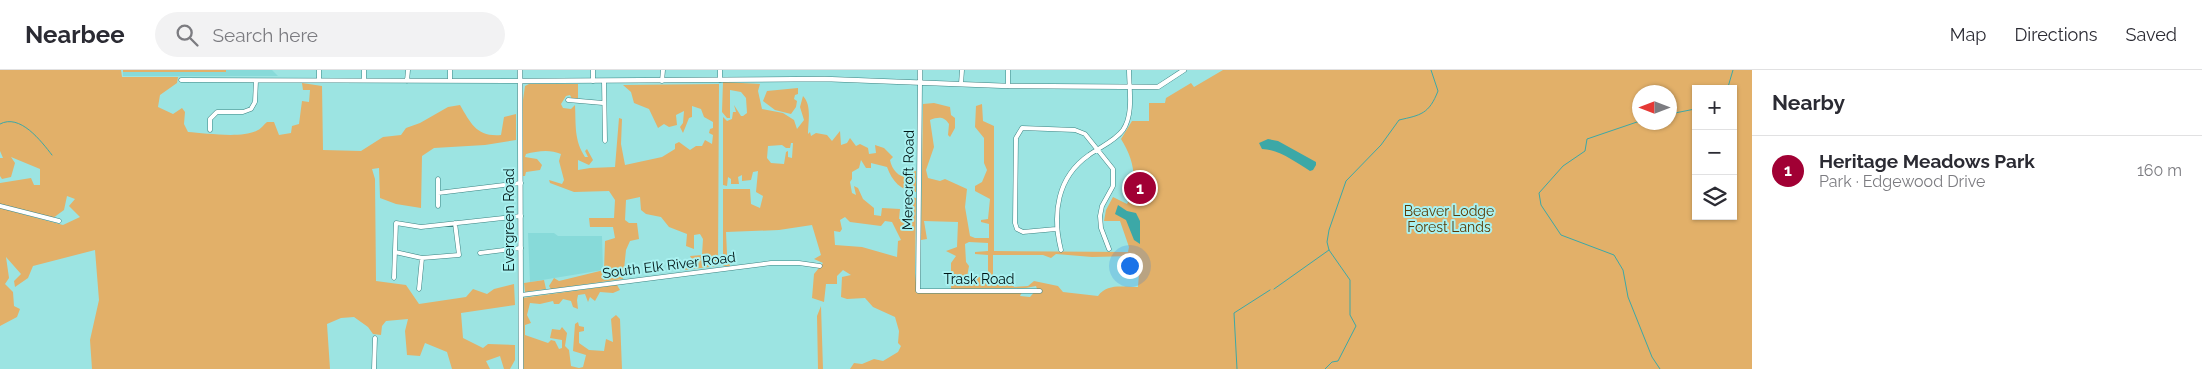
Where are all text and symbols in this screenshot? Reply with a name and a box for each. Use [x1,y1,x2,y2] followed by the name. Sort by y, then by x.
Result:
[155,12,505,57] search box
[25,20,125,49] text: Nearbee
[173,21,201,49] icon: search
[213,24,318,46] text: Search here
[1950,24,1986,45] text: Map
[2014,24,2098,45] text: Directions
[2126,24,2177,45] text: Saved
[1632,85,1677,130] north arrow
[1692,85,1737,220] map controls
[1692,85,1737,130] button: +
[1772,90,1845,115] text: Nearby
[899,130,917,230] street label: Merecroft Road
[1692,130,1737,175] button: −
[1819,150,2035,172] text: Heritage Meadows Park
[1784,161,1792,180] text: 1
[2137,161,2182,180] text: 160 m
[501,168,517,272] street label: Evergreen Road
[1124,169,1156,207] pin: 1
[1819,172,1985,191] text: Park · Edgewood Drive
[1692,175,1737,220] button: layers
[1404,203,1494,235] park label: Beaver Lodge Forest Lands
[601,249,737,281] street label: South Elk River Road
[1117,253,1143,279] your location
[943,271,1015,287] street label: Trask Road

